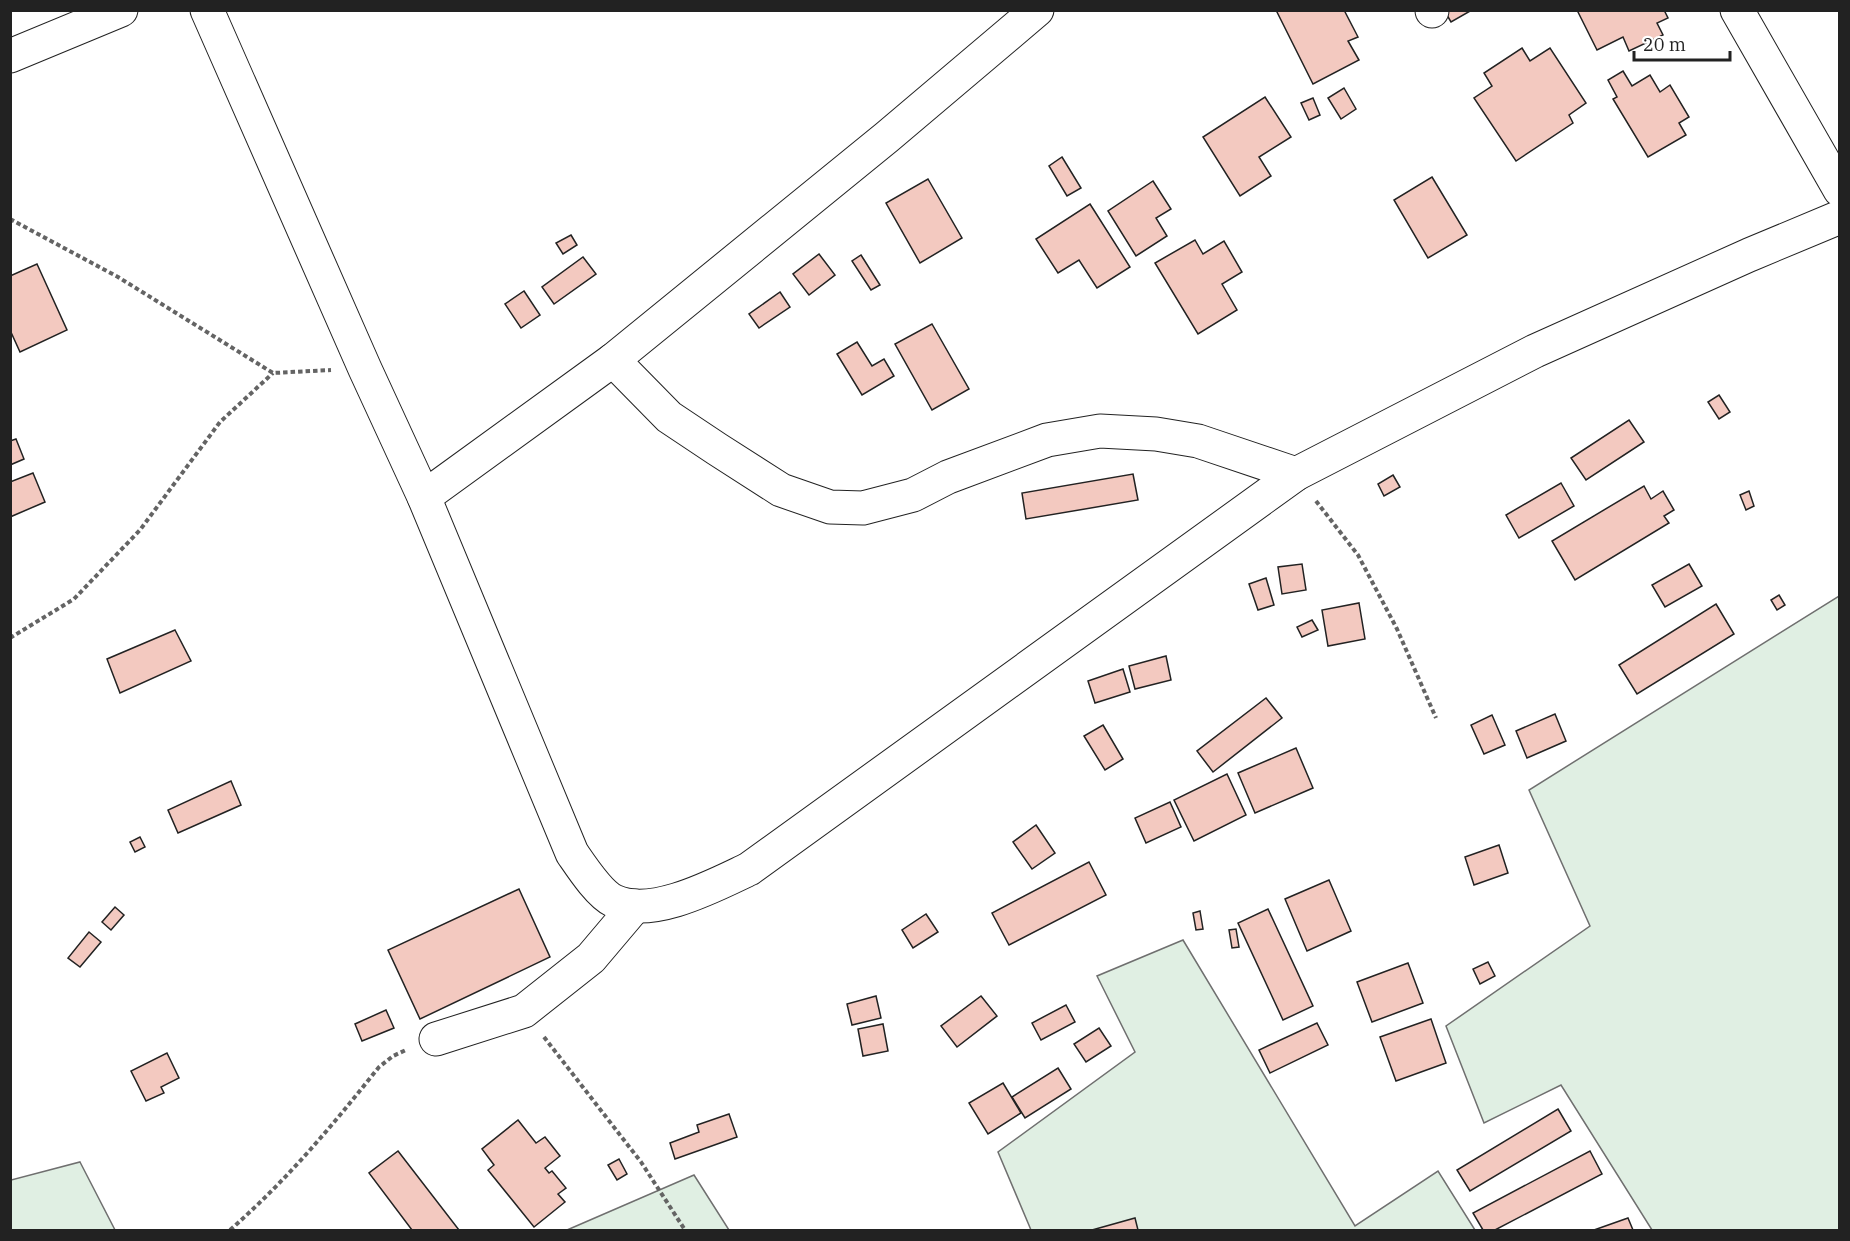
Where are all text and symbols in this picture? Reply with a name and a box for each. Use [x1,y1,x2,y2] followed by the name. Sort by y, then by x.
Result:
[1634,24,1730,62] scale bar
[1643,33,1686,56] text: 20 m

